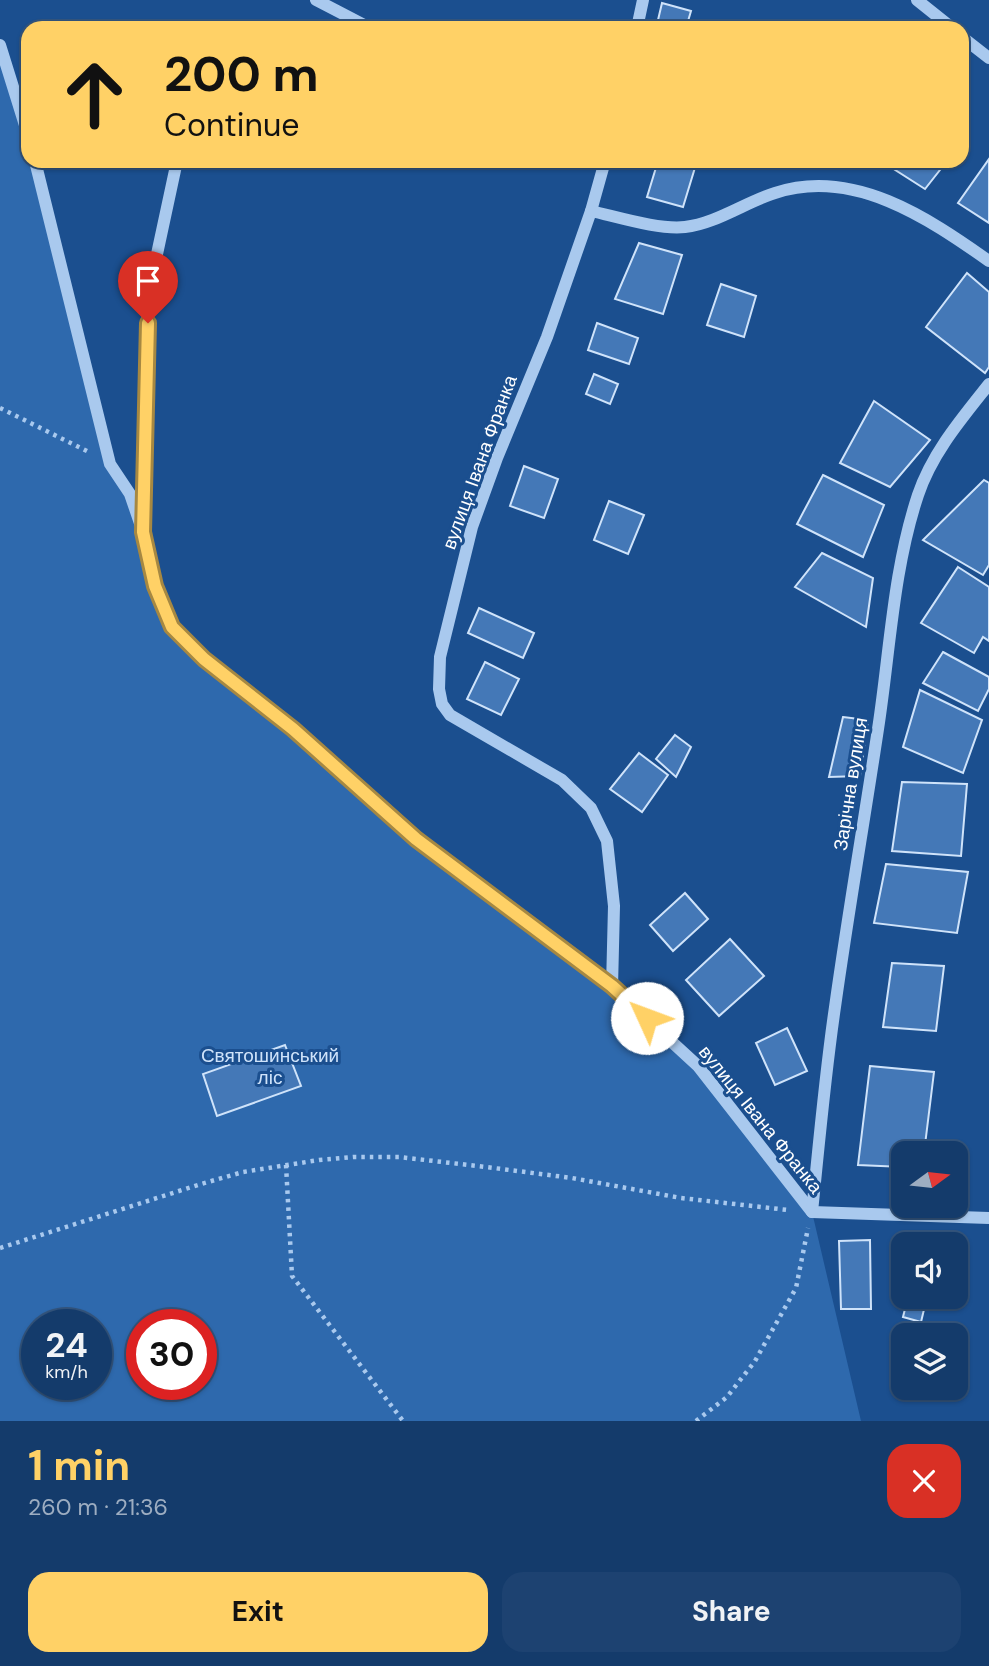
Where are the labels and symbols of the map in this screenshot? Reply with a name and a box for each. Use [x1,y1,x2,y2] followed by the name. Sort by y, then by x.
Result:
[118,251,178,323] pin
[436,371,523,553] street label: вулиця Івана Франка
[828,716,873,852] street label: Зарічна вулиця
[610,981,684,1055] position arrow
[693,1040,828,1199] street label: вулиця Івана Франка
[201,1043,339,1090] park label: Святошинський ліс
[891,1141,968,1218] north arrow
[126,1309,217,1400] speed limit sign: 30

